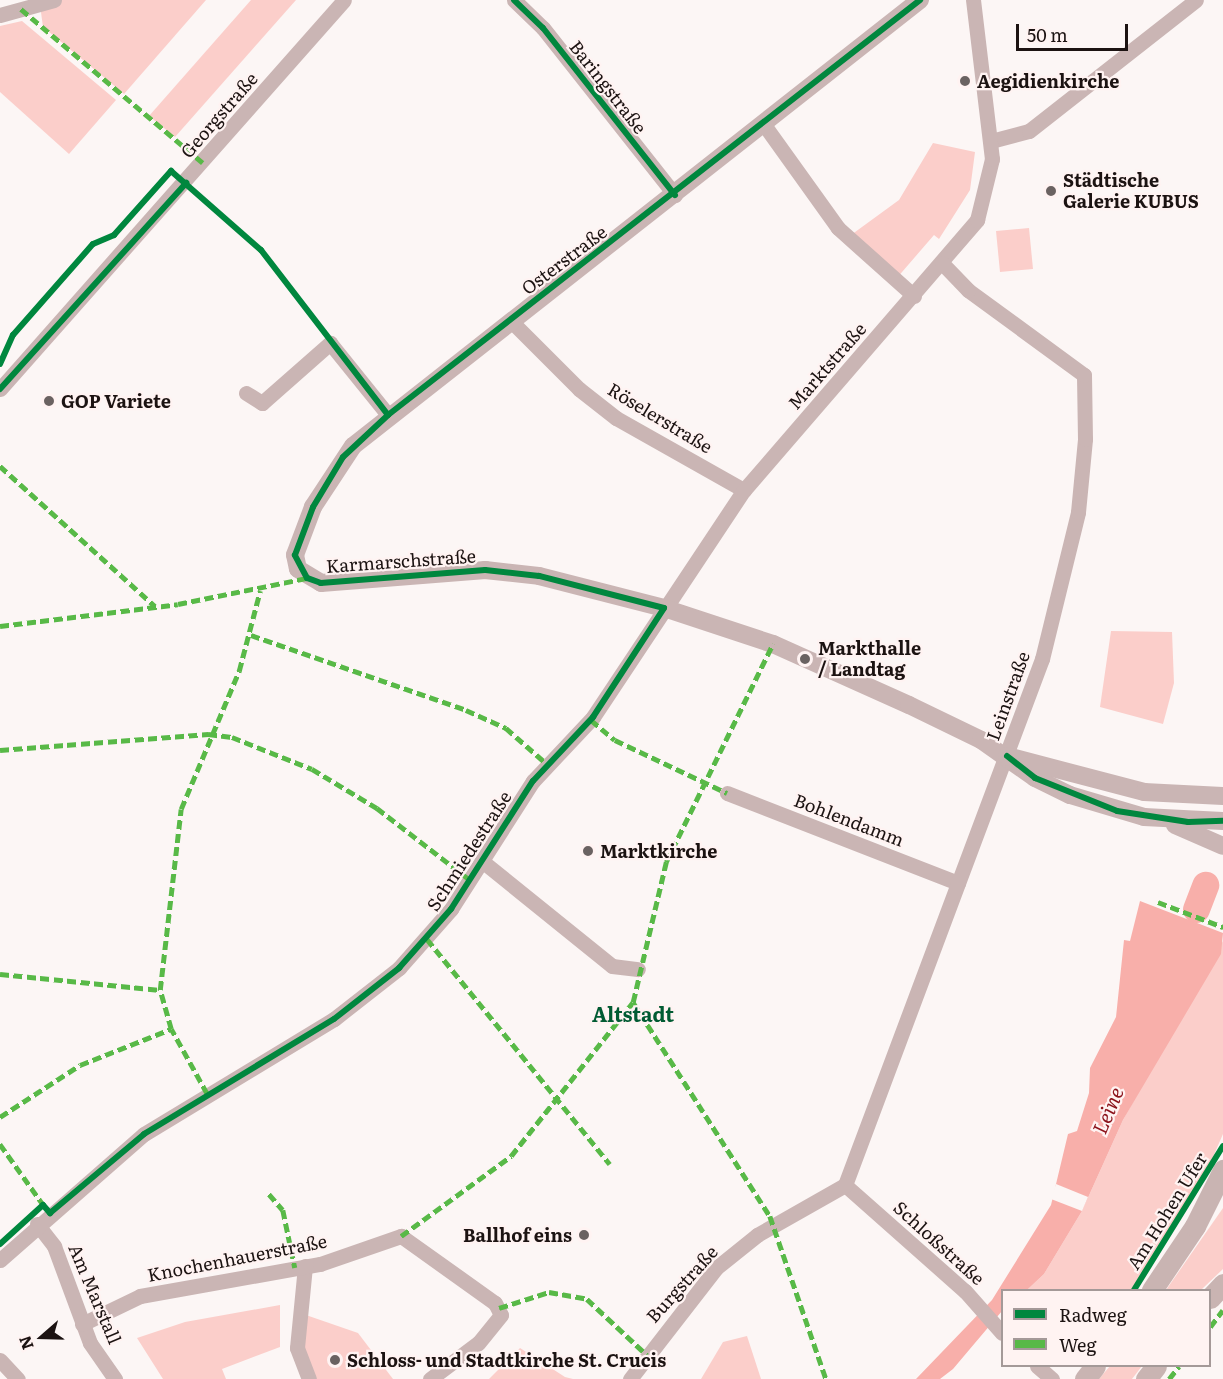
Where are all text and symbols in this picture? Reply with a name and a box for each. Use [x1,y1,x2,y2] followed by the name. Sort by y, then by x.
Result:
[1019,12,1132,50] scale bar
[1027,21,1068,48] text: 50 m
[565,36,651,138] street label: Baringstraße
[176,68,262,162] street label: Georgstraße
[977,70,1119,92] place label: Aegidienkirche
[958,74,972,88] marker: Aegidienkirche
[1063,170,1199,213] place label: Städtische Galerie KUBUS
[1044,184,1058,198] marker: Städtische Galerie KUBUS
[517,221,611,299] street label: Osterstraße
[784,318,870,414] street label: Marktstraße
[604,378,716,458] street label: Röselerstraße
[61,390,171,412] place label: GOP Variete
[42,394,56,408] marker: GOP Variete
[325,545,477,577] street label: Karmarschstraße
[818,638,921,680] place label: Markthalle / Landtag
[982,649,1034,743] street label: Leinstraße
[796,650,814,668] marker: Markthalle / Landtag
[422,787,516,915] street label: Schmiedestraße
[791,789,907,851] street label: Bohlendamm
[600,840,718,862] place label: Marktkirche
[581,844,595,858] marker: Marktkirche
[592,1001,674,1025] district label: Altstadt
[1086,1083,1128,1137] water label: Leine
[1122,1148,1212,1274] street label: Am Hohen Ufer
[889,1197,989,1289] street label: Schloßstraße
[463,1224,572,1246] place label: Ballhof eins
[577,1228,591,1242] marker: Ballhof eins
[145,1230,329,1286] street label: Knochenhauerstraße
[64,1241,126,1347] street label: Am Marstall
[642,1241,722,1327] street label: Burgstraße
[1001,1289,1211,1367] legend
[1059,1301,1127,1328] text: Radweg
[12,1307,72,1367] north arrow
[1059,1331,1096,1358] text: Weg
[12,1333,39,1354] text: N
[347,1349,666,1371] place label: Schloss- und Stadtkirche St. Crucis
[328,1353,342,1367] marker: Schloss- und Stadtkirche St. Crucis

